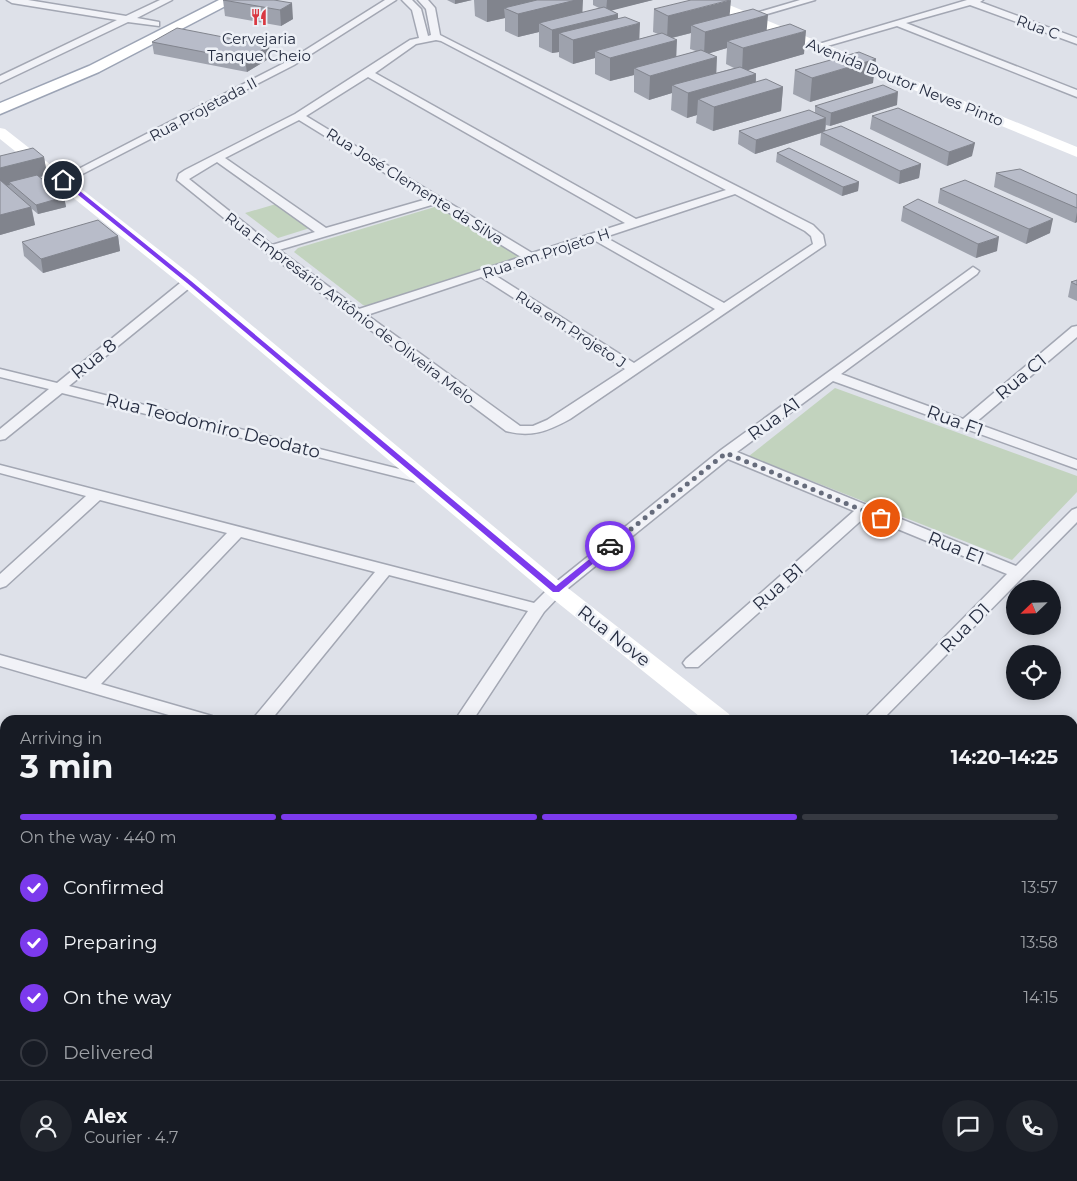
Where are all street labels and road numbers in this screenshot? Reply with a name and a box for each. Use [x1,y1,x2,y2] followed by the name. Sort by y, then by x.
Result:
[1014,10,1062,44] street label: Rua C
[804,34,1006,130] street label: Avenida Doutor Neves Pinto
[146,73,260,145] street label: Rua Projetada II
[323,123,507,249] street label: Rua José Clemente da Silva
[221,208,479,408] street label: Rua Empresário Antônio de Oliveira Melo
[480,223,612,283] street label: Rua em Projeto H
[512,286,630,372] street label: Rua em Projeto J
[67,334,121,384] street label: Rua 8
[991,349,1051,405] street label: Rua C1
[103,389,323,463] street label: Rua Teodomiro Deodato
[744,393,804,445] street label: Rua A1
[924,401,986,441] street label: Rua F1
[925,527,987,569] street label: Rua E1
[748,559,808,615] street label: Rua B1
[935,598,995,658] street label: Rua D1
[573,601,655,671] street label: Rua Nove

